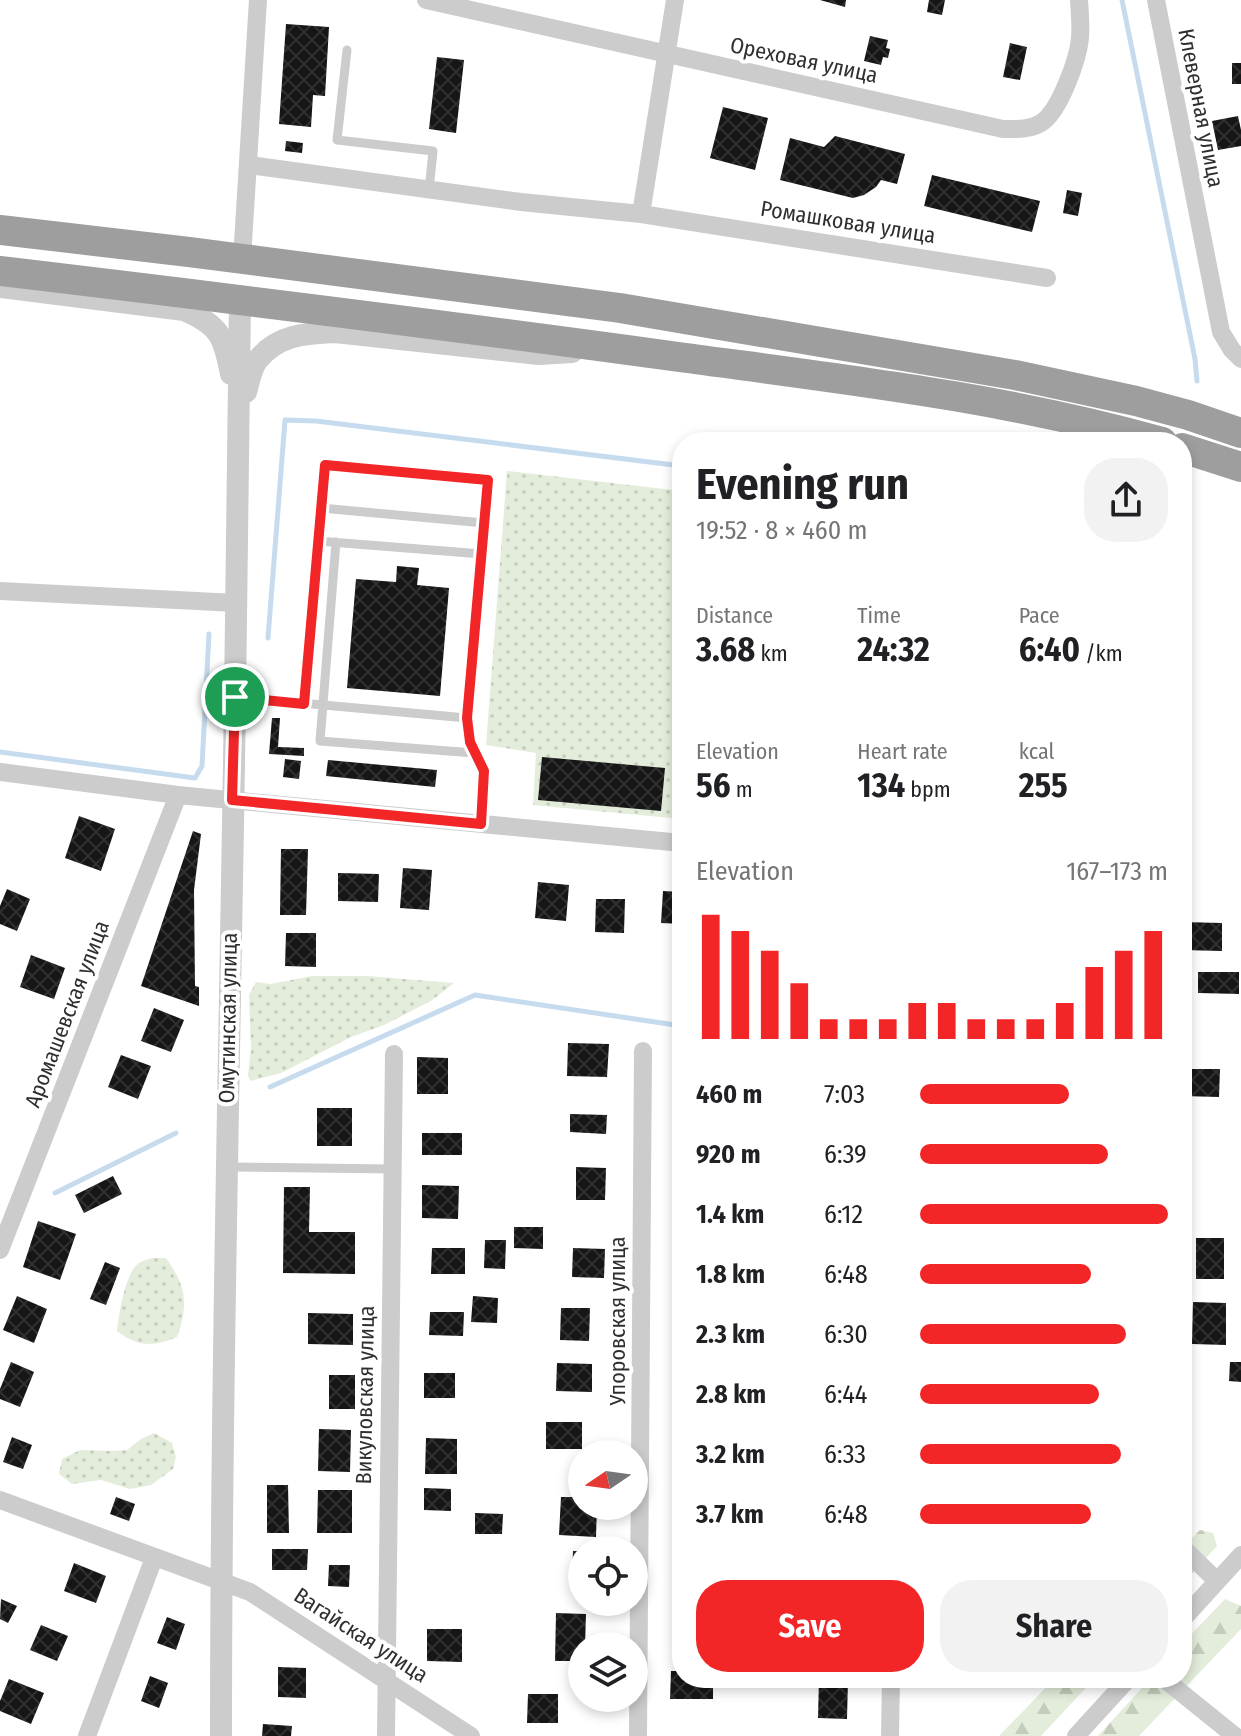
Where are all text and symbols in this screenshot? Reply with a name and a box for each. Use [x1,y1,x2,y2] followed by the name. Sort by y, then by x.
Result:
[1172,26,1230,190] street label: Клеверная улица
[728,31,880,89] street label: Ореховая улица
[759,195,937,249] street label: Ромашковая улица
[696,458,909,511] text: Evening run
[1084,458,1168,542] button: share
[696,515,867,546] text: 19:52 · 8 × 460 m
[696,602,773,629] text: Distance
[857,602,901,629] text: Time
[1019,602,1060,629] text: Pace
[696,629,755,670] text: 3.68
[857,629,930,670] text: 24:32
[1019,629,1080,670] text: 6:40
[755,640,788,667] text: km
[1080,640,1123,667] text: /km
[201,663,269,731] pin
[213,675,257,719] icon: arrive
[696,738,779,765] text: Elevation
[857,738,948,765] text: Heart rate
[1019,738,1054,765] text: kcal
[696,765,730,806] text: 56
[857,765,905,806] text: 134
[1019,765,1068,806] text: 255
[730,776,753,803] text: m
[905,776,951,803] text: bpm
[696,856,794,887] text: Elevation
[1066,856,1168,887] text: 167–173 m
[19,917,115,1111] street label: Аромашевская улица
[213,932,243,1104] street label: Омутинская улица
[696,1079,762,1110] text: 460 m
[824,1079,865,1110] text: 7:03
[696,1139,761,1170] text: 920 m
[824,1139,867,1170] text: 6:39
[696,1199,764,1230] text: 1.4 km
[824,1199,863,1230] text: 6:12
[604,1237,631,1406] street label: Упоровская улица
[696,1259,765,1290] text: 1.8 km
[824,1259,868,1290] text: 6:48
[350,1305,380,1485] street label: Викуловская улица
[696,1319,765,1350] text: 2.3 km
[824,1319,868,1350] text: 6:30
[696,1379,766,1410] text: 2.8 km
[824,1379,867,1410] text: 6:44
[696,1439,765,1470] text: 3.2 km
[824,1439,866,1470] text: 6:33
[568,1440,648,1520] north arrow
[568,1440,648,1712] map controls
[696,1499,764,1530] text: 3.7 km
[824,1499,868,1530] text: 6:48
[568,1536,648,1616] button: locate
[696,1580,924,1672] button: Save
[940,1580,1168,1672] button: Share
[289,1582,433,1688] street label: Вагайская улица
[568,1632,648,1712] button: layers

